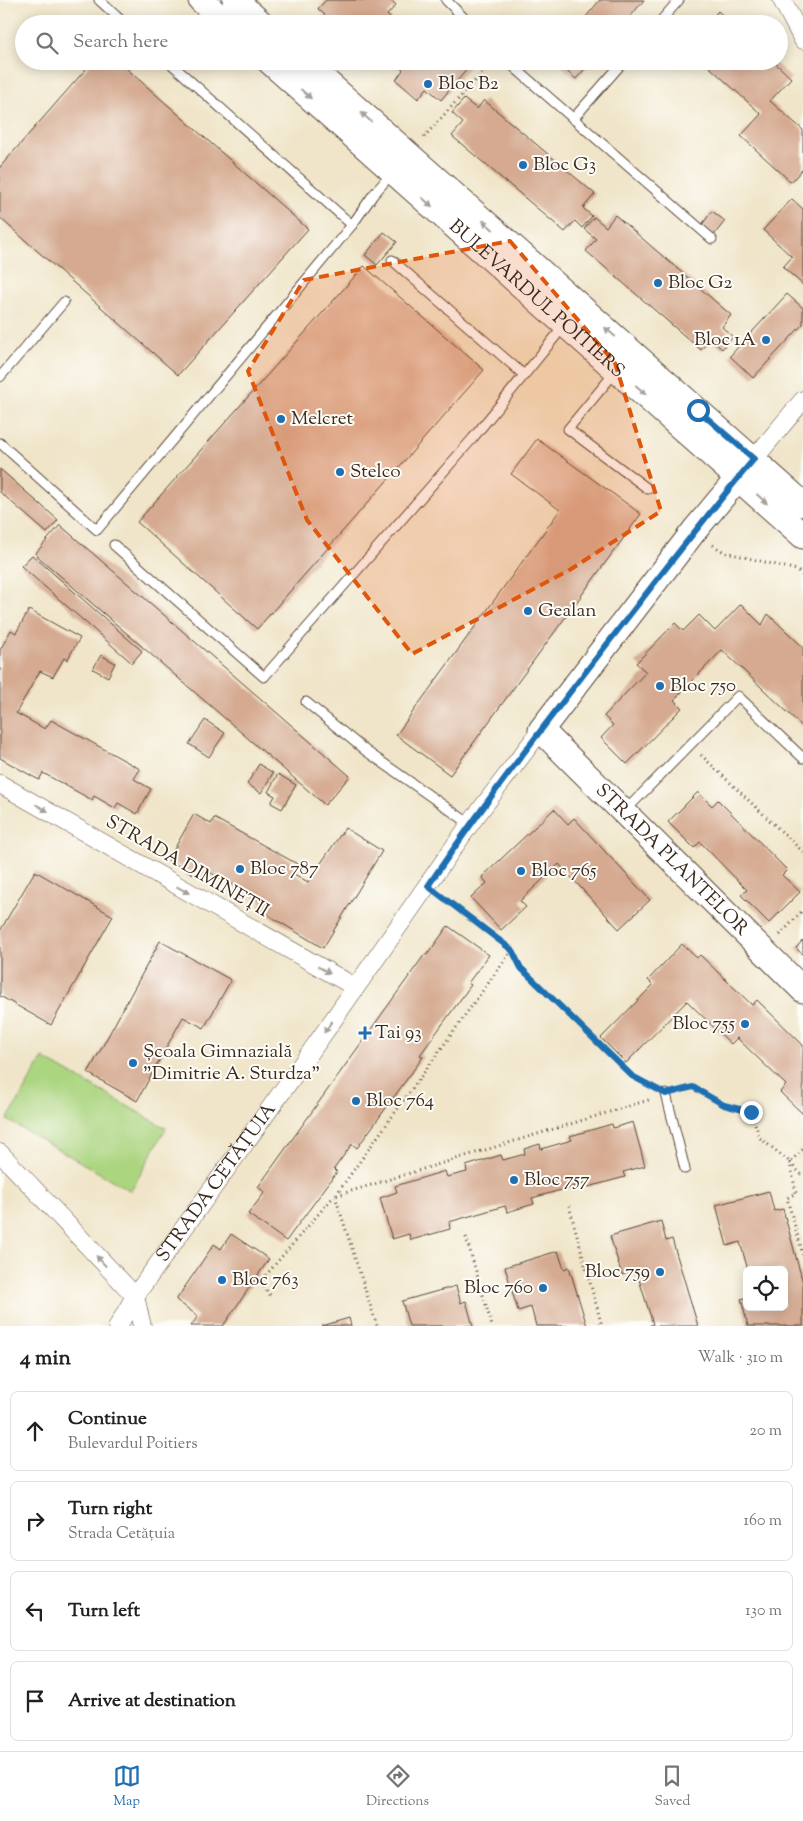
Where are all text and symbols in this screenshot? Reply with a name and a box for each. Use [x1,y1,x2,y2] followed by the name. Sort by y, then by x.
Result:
[15,15,788,70] search box
[33,29,61,57] icon: search
[73,29,168,56] text: Search here
[438,71,499,98] place label: Bloc B2
[422,78,434,90] marker: Bloc B2
[299,88,311,100] one-way arrow
[360,111,372,123] one-way arrow
[533,152,596,179] place label: Bloc G3
[517,159,529,171] marker: Bloc G3
[421,196,433,207] one-way arrow
[443,213,630,385] street label: BULEVARDUL POITIERS
[481,219,494,230] one-way arrow
[668,270,733,297] place label: Bloc G2
[652,277,664,289] marker: Bloc G2
[604,326,616,338] one-way arrow
[694,327,757,354] place label: Bloc 1A
[760,334,772,346] marker: Bloc 1A
[634,384,646,396] one-way arrow
[687,399,710,422] route start
[291,406,354,433] place label: Melcret
[275,413,287,425] marker: Melcret
[350,459,401,486] place label: Stelco
[334,466,346,478] marker: Stelco
[755,493,768,504] one-way arrow
[538,598,596,625] place label: Gealan
[522,605,534,617] marker: Gealan
[670,673,736,700] place label: Bloc 750
[654,680,666,692] marker: Bloc 750
[589,778,755,942] street label: STRADA PLANTELOR
[36,804,49,813] one-way arrow
[100,809,274,925] street label: STRADA DIMINEȚII
[250,856,319,883] place label: Bloc 787
[531,858,597,885] place label: Bloc 765
[234,863,246,875] marker: Bloc 787
[515,865,527,877] marker: Bloc 765
[176,885,189,894] one-way arrow
[318,965,331,974] one-way arrow
[672,1011,735,1038] place label: Bloc 755
[739,1018,751,1030] marker: Bloc 755
[375,1020,422,1047] place label: Tai 93
[323,1021,333,1034] one-way arrow
[359,1027,371,1039] marker: Tai 93
[143,1039,320,1088] place label: Școala Gimnazială "Dimitrie A. Sturdza"
[127,1057,139,1069] marker: Școala Gimnazială "Dimitrie A. Sturdza"
[366,1088,435,1115] place label: Bloc 764
[350,1095,362,1107] marker: Bloc 764
[150,1097,283,1268] street label: STRADA CETĂȚUIA
[740,1101,763,1124] route end
[524,1167,590,1194] place label: Bloc 757
[508,1174,520,1186] marker: Bloc 757
[96,1254,107,1267] one-way arrow
[585,1259,650,1286] place label: Bloc 759
[654,1266,666,1278] marker: Bloc 759
[743,1266,788,1311] map controls
[743,1266,788,1311] button: locate
[232,1267,299,1294] place label: Bloc 763
[216,1274,228,1286] marker: Bloc 763
[464,1275,533,1302] place label: Bloc 760
[537,1282,549,1294] marker: Bloc 760
[20,1344,71,1374] text: 4 min
[698,1347,783,1370] text: Walk · 310 m
[68,1406,147,1433] text: Continue
[21,1417,49,1445] icon: ahead
[749,1420,782,1443] text: 20 m
[68,1433,198,1456] text: Bulevardul Poitiers
[68,1496,152,1523] text: Turn right
[21,1507,49,1535] icon: right
[744,1510,782,1533] text: 160 m
[68,1523,175,1546] text: Strada Cetățuia
[21,1597,49,1625] icon: left
[68,1598,140,1625] text: Turn left
[745,1600,782,1623] text: 130 m
[21,1687,49,1715] icon: arrive
[68,1688,236,1715] text: Arrive at destination
[113,1762,141,1812] tab: Map
[366,1762,429,1812] tab: Directions
[654,1762,690,1812] tab: Saved

